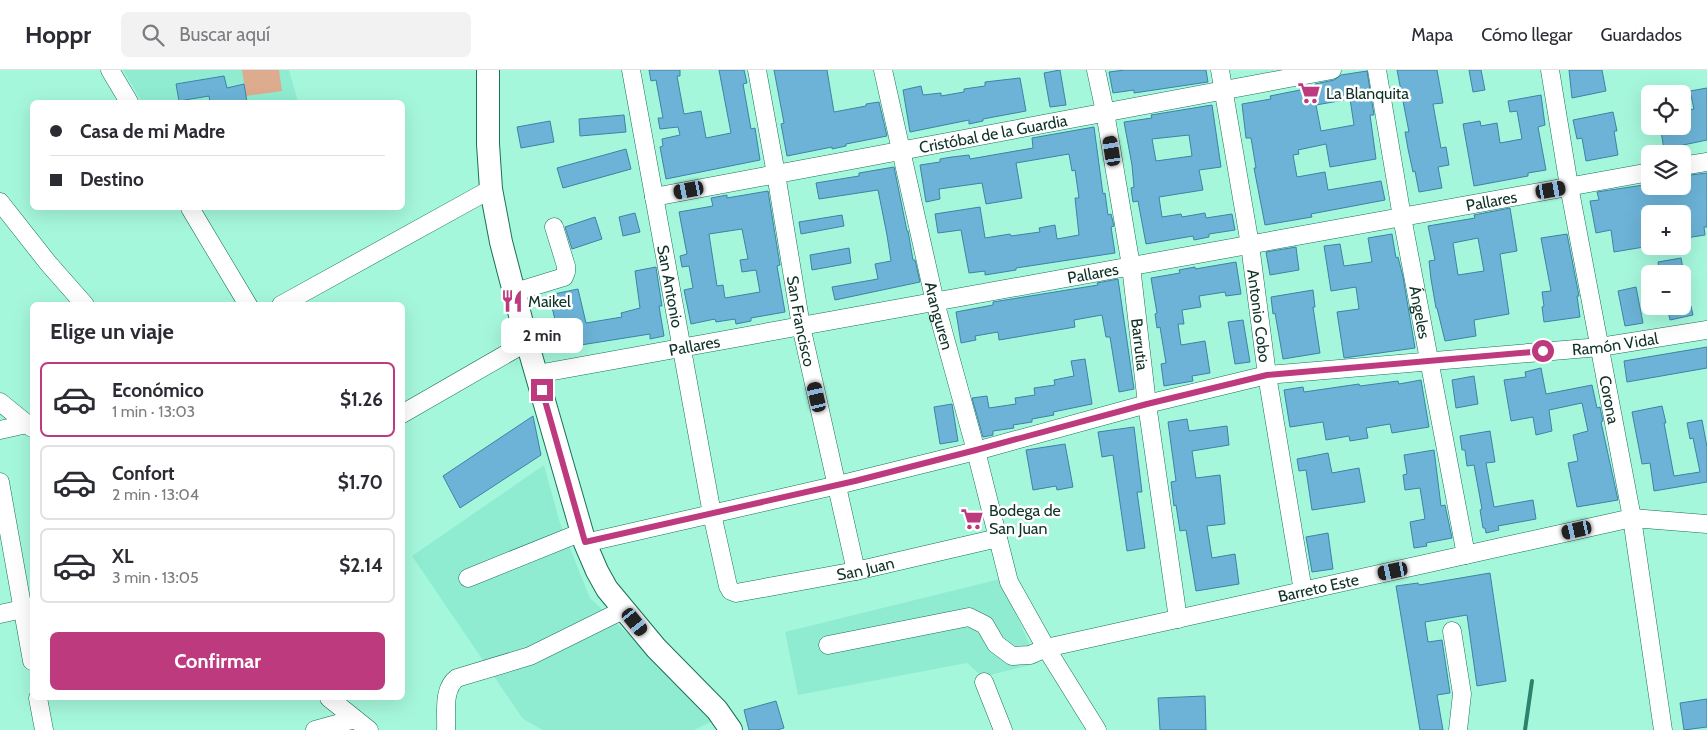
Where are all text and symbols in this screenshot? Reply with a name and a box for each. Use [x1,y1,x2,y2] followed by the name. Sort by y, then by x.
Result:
[121,12,471,57] search box
[25,20,91,49] text: Hoppr
[139,21,167,49] icon: search
[179,23,270,46] text: Buscar aquí
[1411,24,1453,46] text: Mapa
[1481,24,1573,46] text: Cómo llegar
[1601,24,1682,46] text: Guardados
[1296,80,1322,106] supermarket icon: La Blanquita
[1326,84,1409,103] place label: La Blanquita
[1641,85,1691,315] map controls
[1641,85,1691,135] button: locate
[918,111,1069,157] street label: Cristóbal de la Guardia
[80,120,225,143] text: Casa de mi Madre
[1102,135,1121,167] car
[1641,145,1691,195] button: layers
[80,168,144,191] text: Destino
[672,180,705,200] car
[1534,180,1567,200] car
[1464,187,1519,215] street label: Pallares
[1641,205,1691,255] button: +
[653,244,687,330] street label: San Antonio
[1066,260,1120,288] street label: Pallares
[1641,265,1691,315] button: −
[1243,268,1274,364] street label: Antonio Cobo
[783,274,819,369] street label: San Francisco
[921,280,957,352] street label: Aranguren
[1405,284,1434,341] street label: Ángeles
[499,288,525,314] restaurant icon: Maikel
[528,292,571,311] place label: Maikel
[1127,317,1152,372] street label: Barrutia
[50,318,174,345] text: Elige un viaje
[501,318,583,352] callout: 2 min
[523,326,561,345] text: 2 min
[1571,329,1660,359] street label: Ramón Vidal
[667,332,722,360] street label: Pallares
[1532,340,1554,362] route start
[1595,374,1623,426] street label: Corona
[52,377,97,422] icon: car
[112,379,204,402] text: Económico
[531,379,553,401] route end
[806,381,827,413] car
[340,388,383,411] text: $1.26
[112,402,195,421] text: 1 min · 13:03
[52,460,97,505] icon: car
[112,462,175,485] text: Confort
[338,471,383,494] text: $1.70
[112,485,199,504] text: 2 min · 13:04
[989,501,1061,538] place label: Bodega de San Juan
[959,506,985,532] supermarket icon: Bodega de San Juan
[1560,519,1593,541] car
[52,543,97,588] icon: car
[112,545,133,568] text: XL
[835,553,896,584] street label: San Juan
[339,554,383,577] text: $2.14
[1376,561,1409,581] car
[112,568,199,587] text: 3 min · 13:05
[1276,570,1361,606] street label: Barreto Este
[619,606,650,638] car
[50,632,385,690] button: Confirmar

